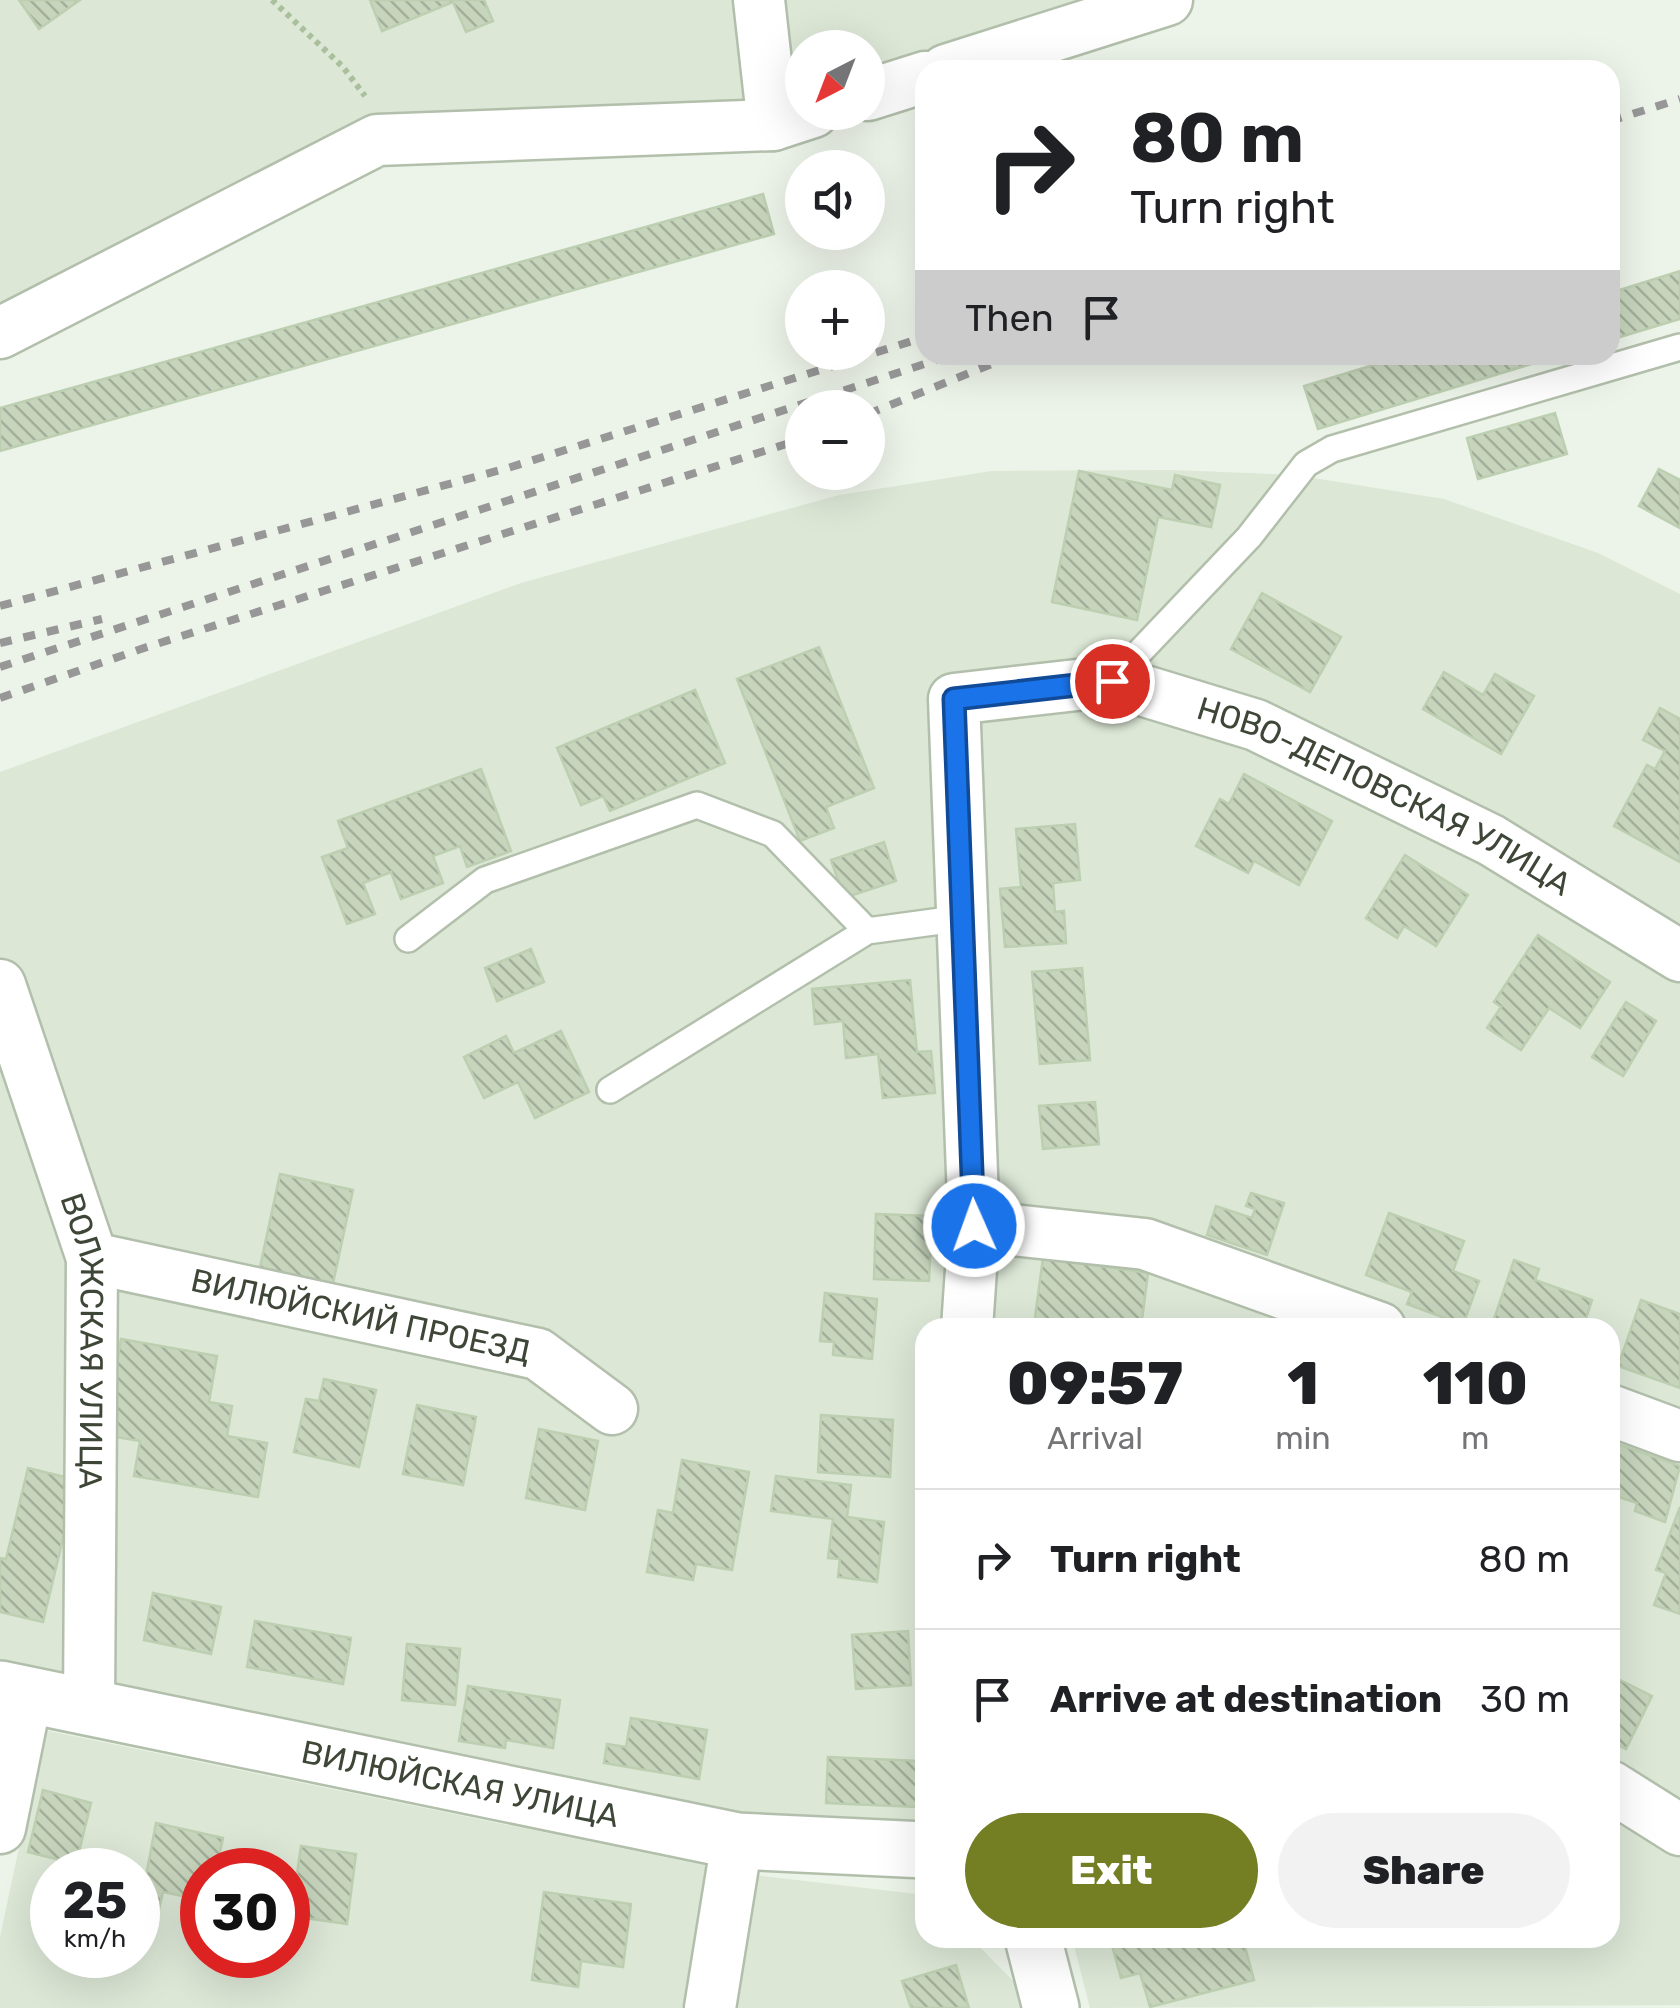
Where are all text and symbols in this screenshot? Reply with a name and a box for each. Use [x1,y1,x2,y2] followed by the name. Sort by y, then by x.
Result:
[785,30,885,130] north arrow
[785,30,885,490] map controls
[1130,97,1304,180] text: 80 m
[965,100,1095,230] icon: right
[785,150,885,250] button: sound
[1130,181,1334,234] text: Turn right
[785,270,885,370] button: +
[1074,290,1129,345] icon: arrive
[965,295,1054,341] text: Then
[785,390,885,490] button: −
[1070,639,1155,724] pin
[1085,654,1140,709] icon: arrive
[1193,689,1578,903] street label: НОВО-ДЕПОВСКАЯ УЛИЦА
[922,1174,1026,1278] position arrow
[53,1188,111,1489] street label: ВОЛЖСКАЯ УЛИЦА
[188,1261,534,1371] street label: ВИЛЮЙСКИЙ ПРОЕЗД
[1007,1348,1183,1419] text: 09:57
[1287,1348,1319,1419] text: 1
[1423,1348,1528,1419] text: 110
[1047,1419,1143,1457] text: Arrival
[1275,1419,1331,1457] text: min
[1461,1419,1490,1457] text: m
[965,1532,1020,1587] icon: right
[1050,1536,1241,1582] text: Turn right
[1479,1536,1570,1582] text: 80 m
[965,1672,1020,1727] icon: arrive
[1050,1676,1442,1722] text: Arrive at destination
[1480,1676,1570,1722] text: 30 m
[298,1733,622,1835] street label: ВИЛЮЙСКАЯ УЛИЦА
[965,1813,1258,1928] button: Exit
[1278,1813,1570,1928] button: Share
[180,1848,310,1978] speed limit sign: 30
[63,1871,127,1931] text: 25
[64,1924,126,1953] text: km/h

